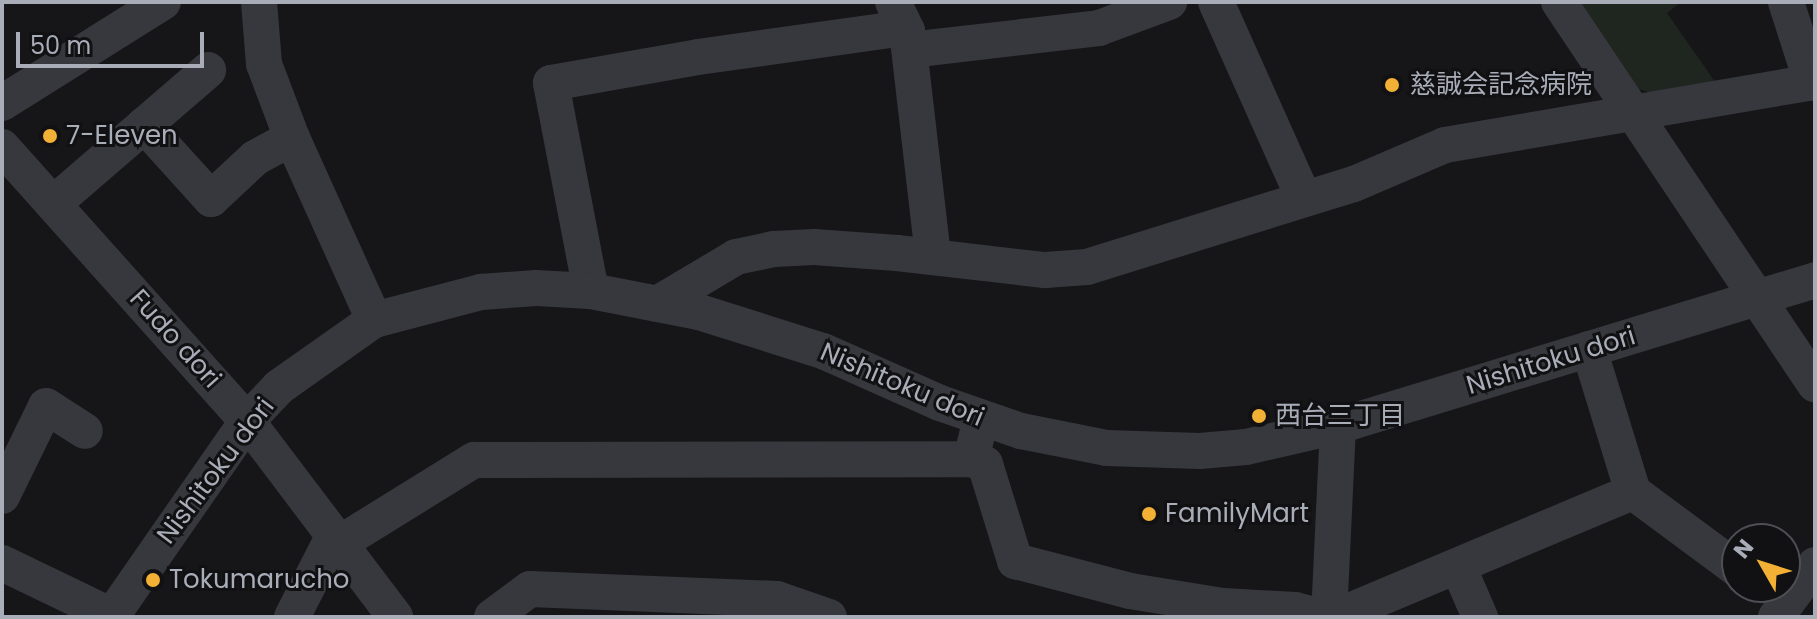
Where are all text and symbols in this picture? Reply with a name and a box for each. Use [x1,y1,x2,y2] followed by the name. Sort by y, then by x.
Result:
[20,16,208,66] scale bar
[30,29,91,62] text: 50 m
[1410,69,1592,101] place label: 慈誠会記念病院
[1381,74,1403,96] marker: 慈誠会記念病院
[66,120,178,152] place label: 7-Eleven
[41,127,59,145] marker: 7-Eleven
[123,284,227,394] street label: Fudo dori
[1463,321,1639,401] street label: Nishitoku dori
[816,337,988,433] street label: Nishitoku dori
[151,392,281,550] street label: Nishitoku dori
[1275,400,1405,432] place label: 西台三丁目
[1250,407,1268,425] marker: 西台三丁目
[1165,498,1309,530] place label: FamilyMart
[1140,505,1158,523] marker: FamilyMart
[1721,523,1801,603] north arrow
[1726,533,1761,565] text: N
[169,564,349,596] place label: Tokumarucho
[144,571,162,589] marker: Tokumarucho

